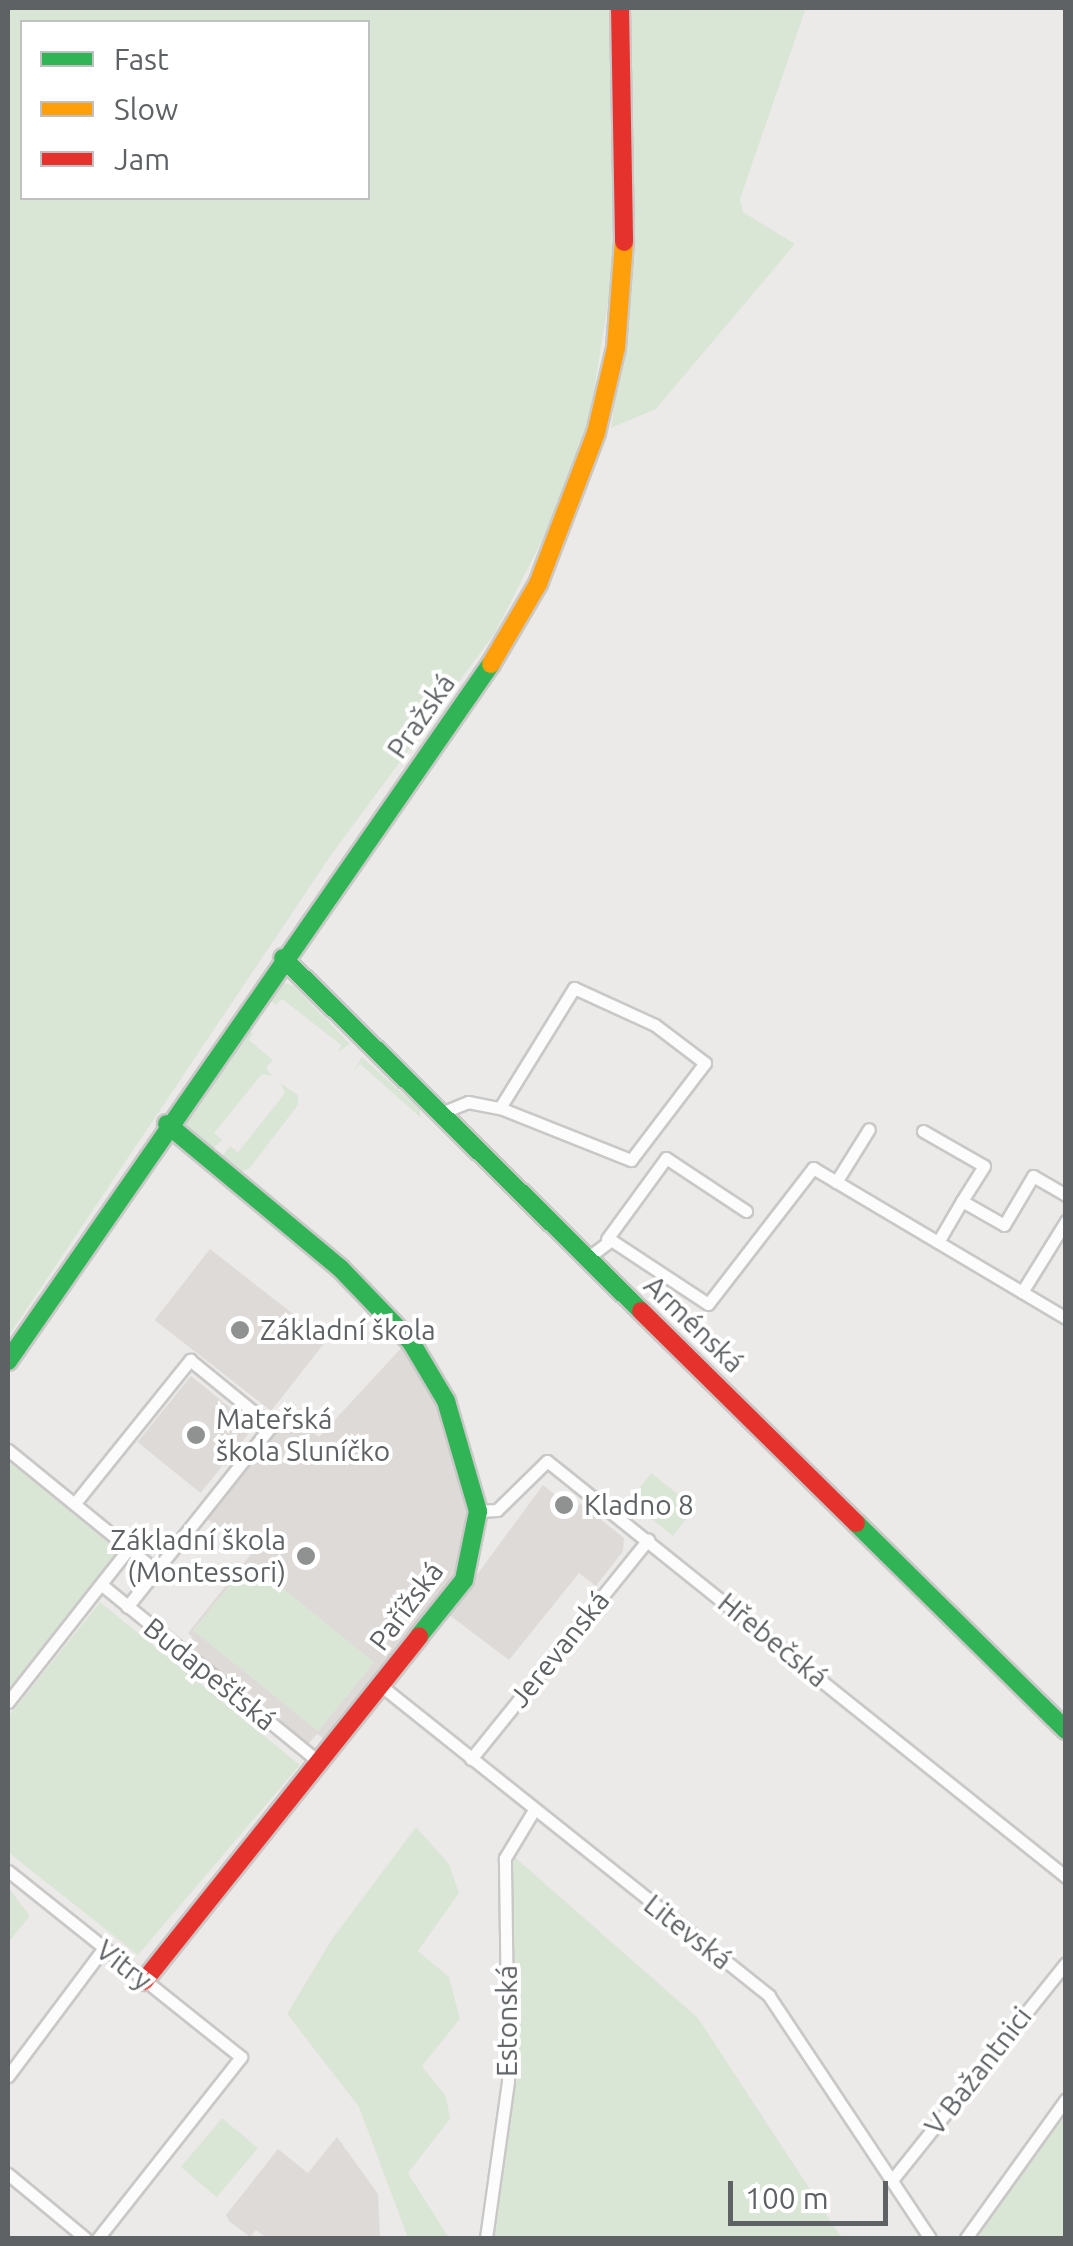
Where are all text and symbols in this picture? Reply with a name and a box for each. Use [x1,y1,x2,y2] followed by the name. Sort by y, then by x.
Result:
[20,20,370,200] legend
[114,42,169,76] text: Fast
[114,92,178,126] text: Slow
[114,142,170,176] text: Jam
[380,667,462,765] street label: Pražská
[637,1268,751,1380] street label: Arménská
[260,1313,436,1347] place label: Základní škola
[229,1319,251,1341] marker: Základní škola
[216,1402,390,1468] place label: Mateřská škola Sluníčko
[185,1424,207,1446] marker: Mateřská škola Sluníčko
[584,1488,694,1522] place label: Kladno 8
[553,1494,575,1516] marker: Kladno 8
[110,1523,286,1589] place label: Základní škola (Montessori)
[295,1545,317,1567] marker: Základní škola (Montessori)
[362,1555,450,1657] street label: Pařížská
[502,1584,616,1714] street label: Jerevanská
[711,1586,835,1694] street label: Hřebečská
[137,1611,283,1737] street label: Budapešťská
[638,1887,738,1977] street label: Litevská
[90,1933,158,1997] street label: Vitry
[490,1965,524,2077] street label: Estonská
[918,2000,1038,2142] street label: V Bažantnici
[733,2161,893,2223] scale bar
[745,2181,829,2215] text: 100 m

